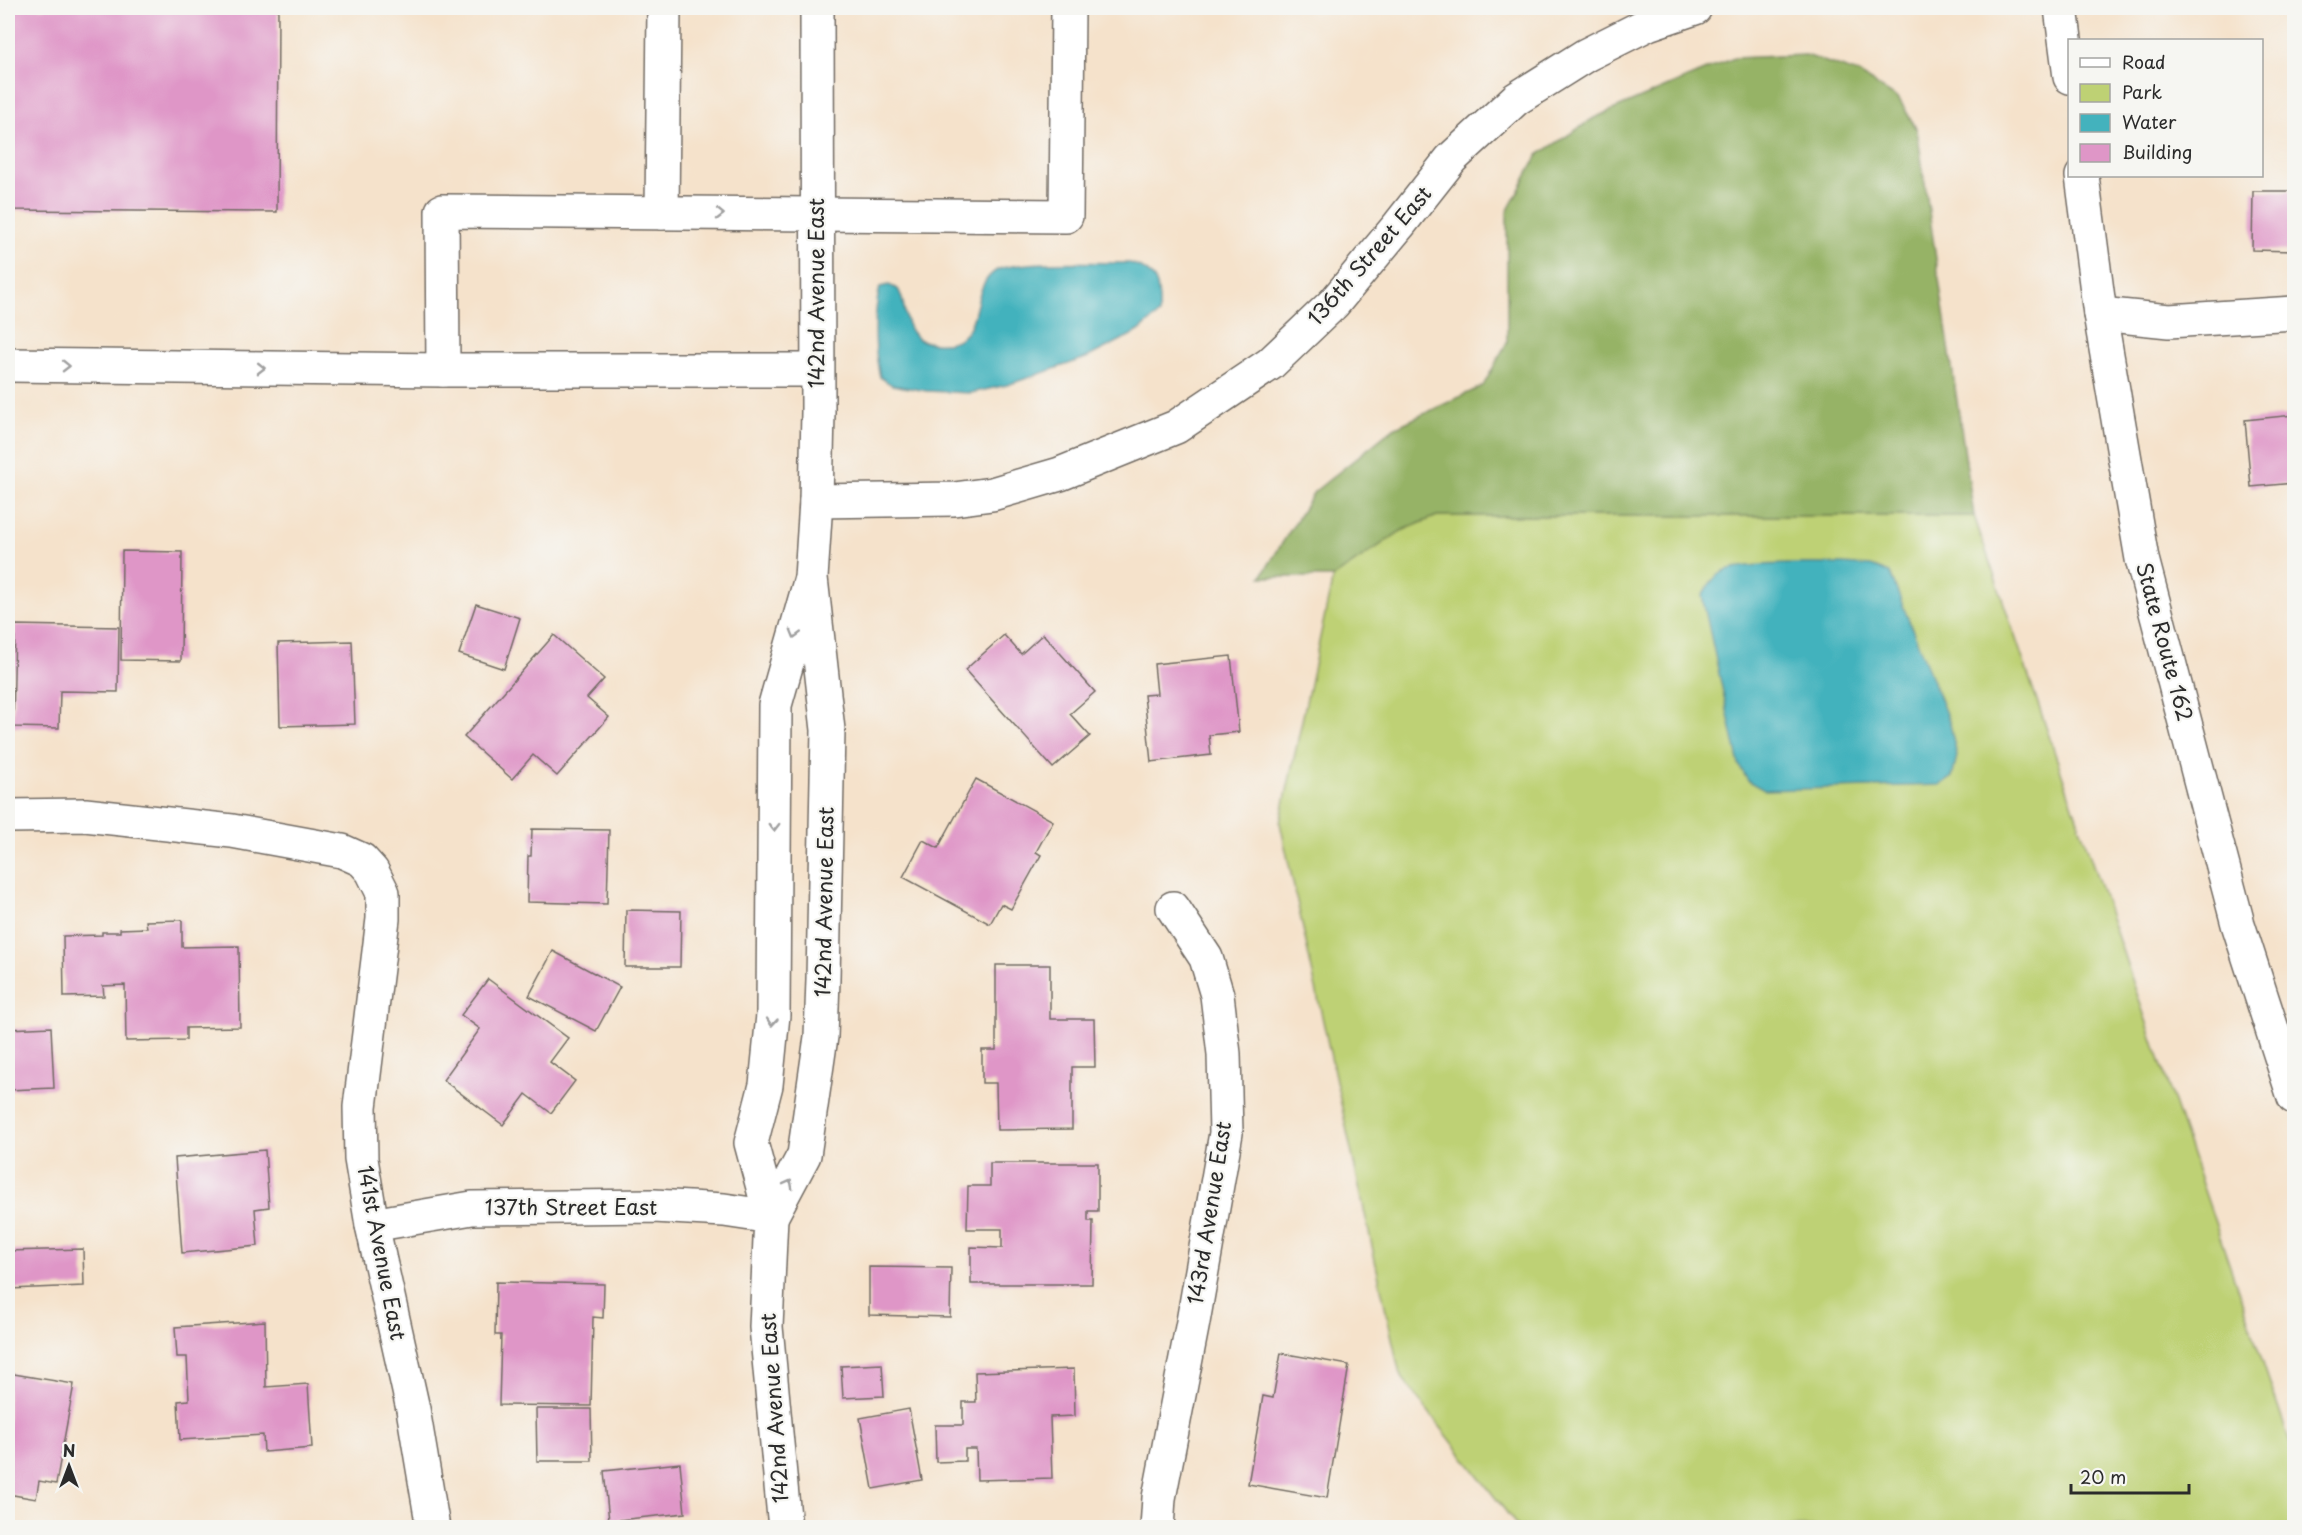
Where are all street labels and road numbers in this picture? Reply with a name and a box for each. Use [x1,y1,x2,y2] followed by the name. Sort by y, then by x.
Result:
[1299,178,1438,331] street label: 136th Street East
[799,198,831,388] street label: 142nd Avenue East
[2129,559,2203,724] street label: State Route 162
[805,806,841,997] street label: 142nd Avenue East
[1178,1119,1238,1307] street label: 143rd Avenue East
[350,1162,416,1343] street label: 141st Avenue East
[485,1190,657,1222] street label: 137th Street East
[750,1312,796,1504] street label: 142nd Avenue East

